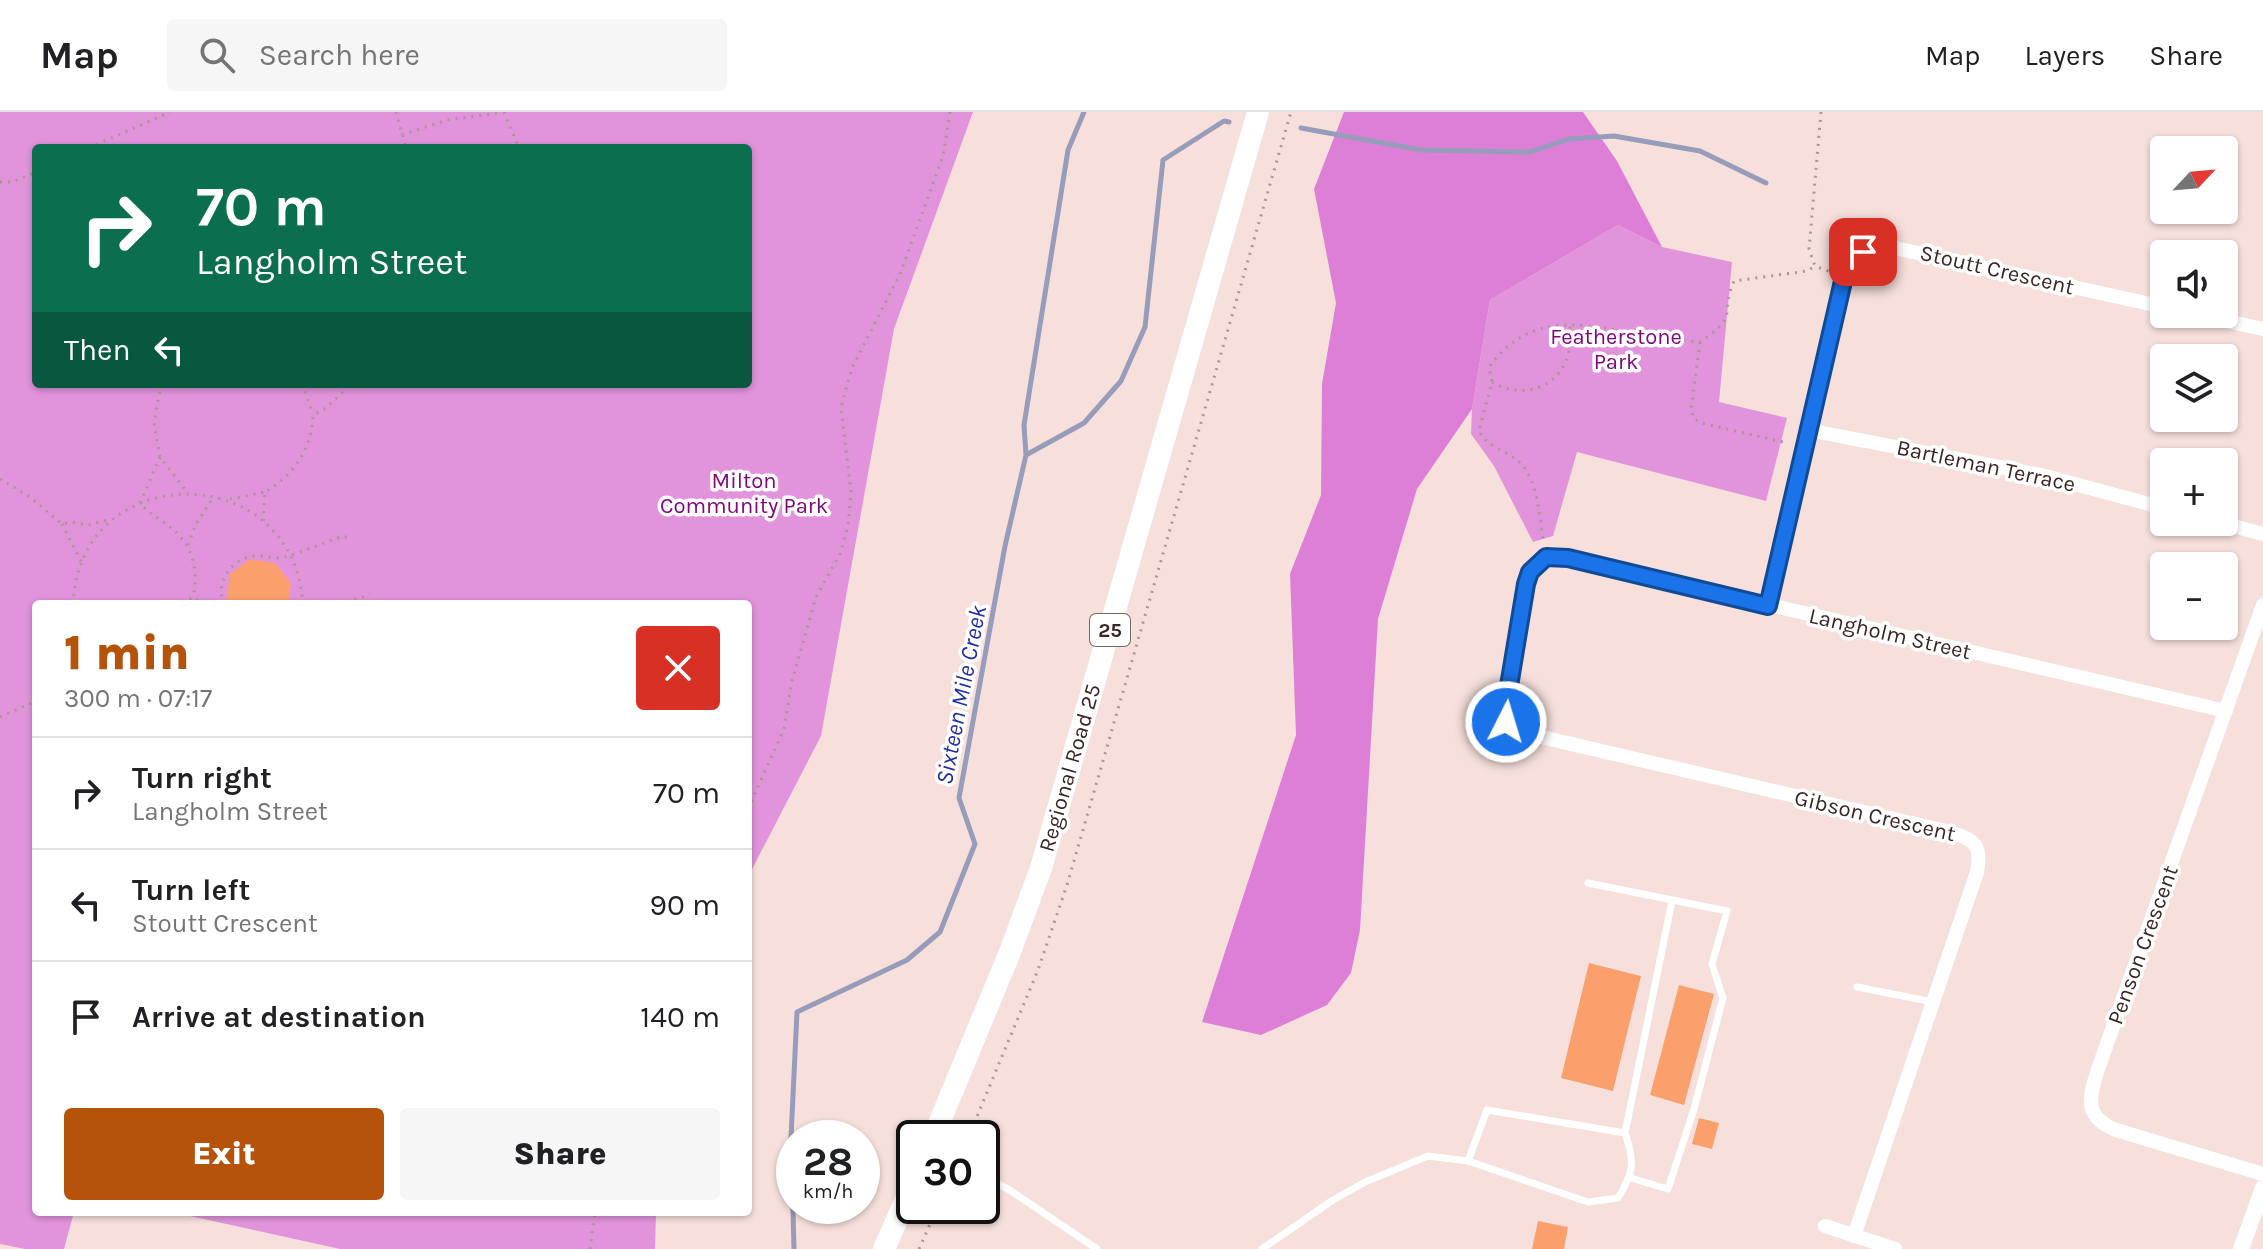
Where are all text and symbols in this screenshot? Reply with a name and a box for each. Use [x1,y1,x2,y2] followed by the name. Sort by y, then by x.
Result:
[167,19,727,91] search box
[40,33,119,78] text: Map
[195,33,239,77] icon: search
[259,37,420,73] text: Search here
[1925,39,1980,72] text: Map
[2024,39,2105,72] text: Layers
[2149,39,2223,72] text: Share
[2150,136,2238,224] north arrow
[2150,136,2238,640] map controls
[196,174,327,239] text: 70 m
[64,176,168,280] icon: right
[1829,218,1897,286] pin
[1841,230,1885,274] icon: arrive
[1917,240,2077,300] street label: Stoutt Crescent
[2150,240,2238,328] button: sound
[196,241,467,283] text: Langholm Street
[1550,324,1682,375] park label: Featherstone Park
[147,328,191,372] icon: left
[64,332,131,368] text: Then
[2150,344,2238,432] button: layers
[1894,434,2078,498] street label: Bartleman Terrace
[2150,448,2238,536] button: +
[660,468,828,519] park label: Milton Community Park
[2150,552,2238,640] button: −
[930,602,992,787] water label: Sixteen Mile Creek
[1806,603,1974,665] street label: Langholm Street
[1090,614,1130,646] road number: 25
[64,625,190,681] text: 1 min
[636,626,720,710] button: close
[1464,680,1548,764] position arrow
[1034,681,1106,855] street label: Regional Road 25
[64,683,212,714] text: 300 m · 07:17
[132,760,272,796] text: Turn right
[64,771,108,815] icon: right
[653,775,720,811] text: 70 m
[1792,785,1958,847] street label: Gibson Crescent
[132,796,328,827] text: Langholm Street
[2102,862,2184,1028] street label: Penson Crescent
[132,872,250,908] text: Turn left
[64,883,108,927] icon: left
[650,887,720,923] text: 90 m
[132,908,318,939] text: Stoutt Crescent
[64,995,108,1039] icon: arrive
[132,999,426,1035] text: Arrive at destination
[640,999,720,1035] text: 140 m
[64,1108,384,1200] button: Exit
[400,1108,720,1200] button: Share
[896,1120,1000,1224] speed limit sign: 30
[803,1138,853,1185] text: 28
[803,1180,853,1203] text: km/h

